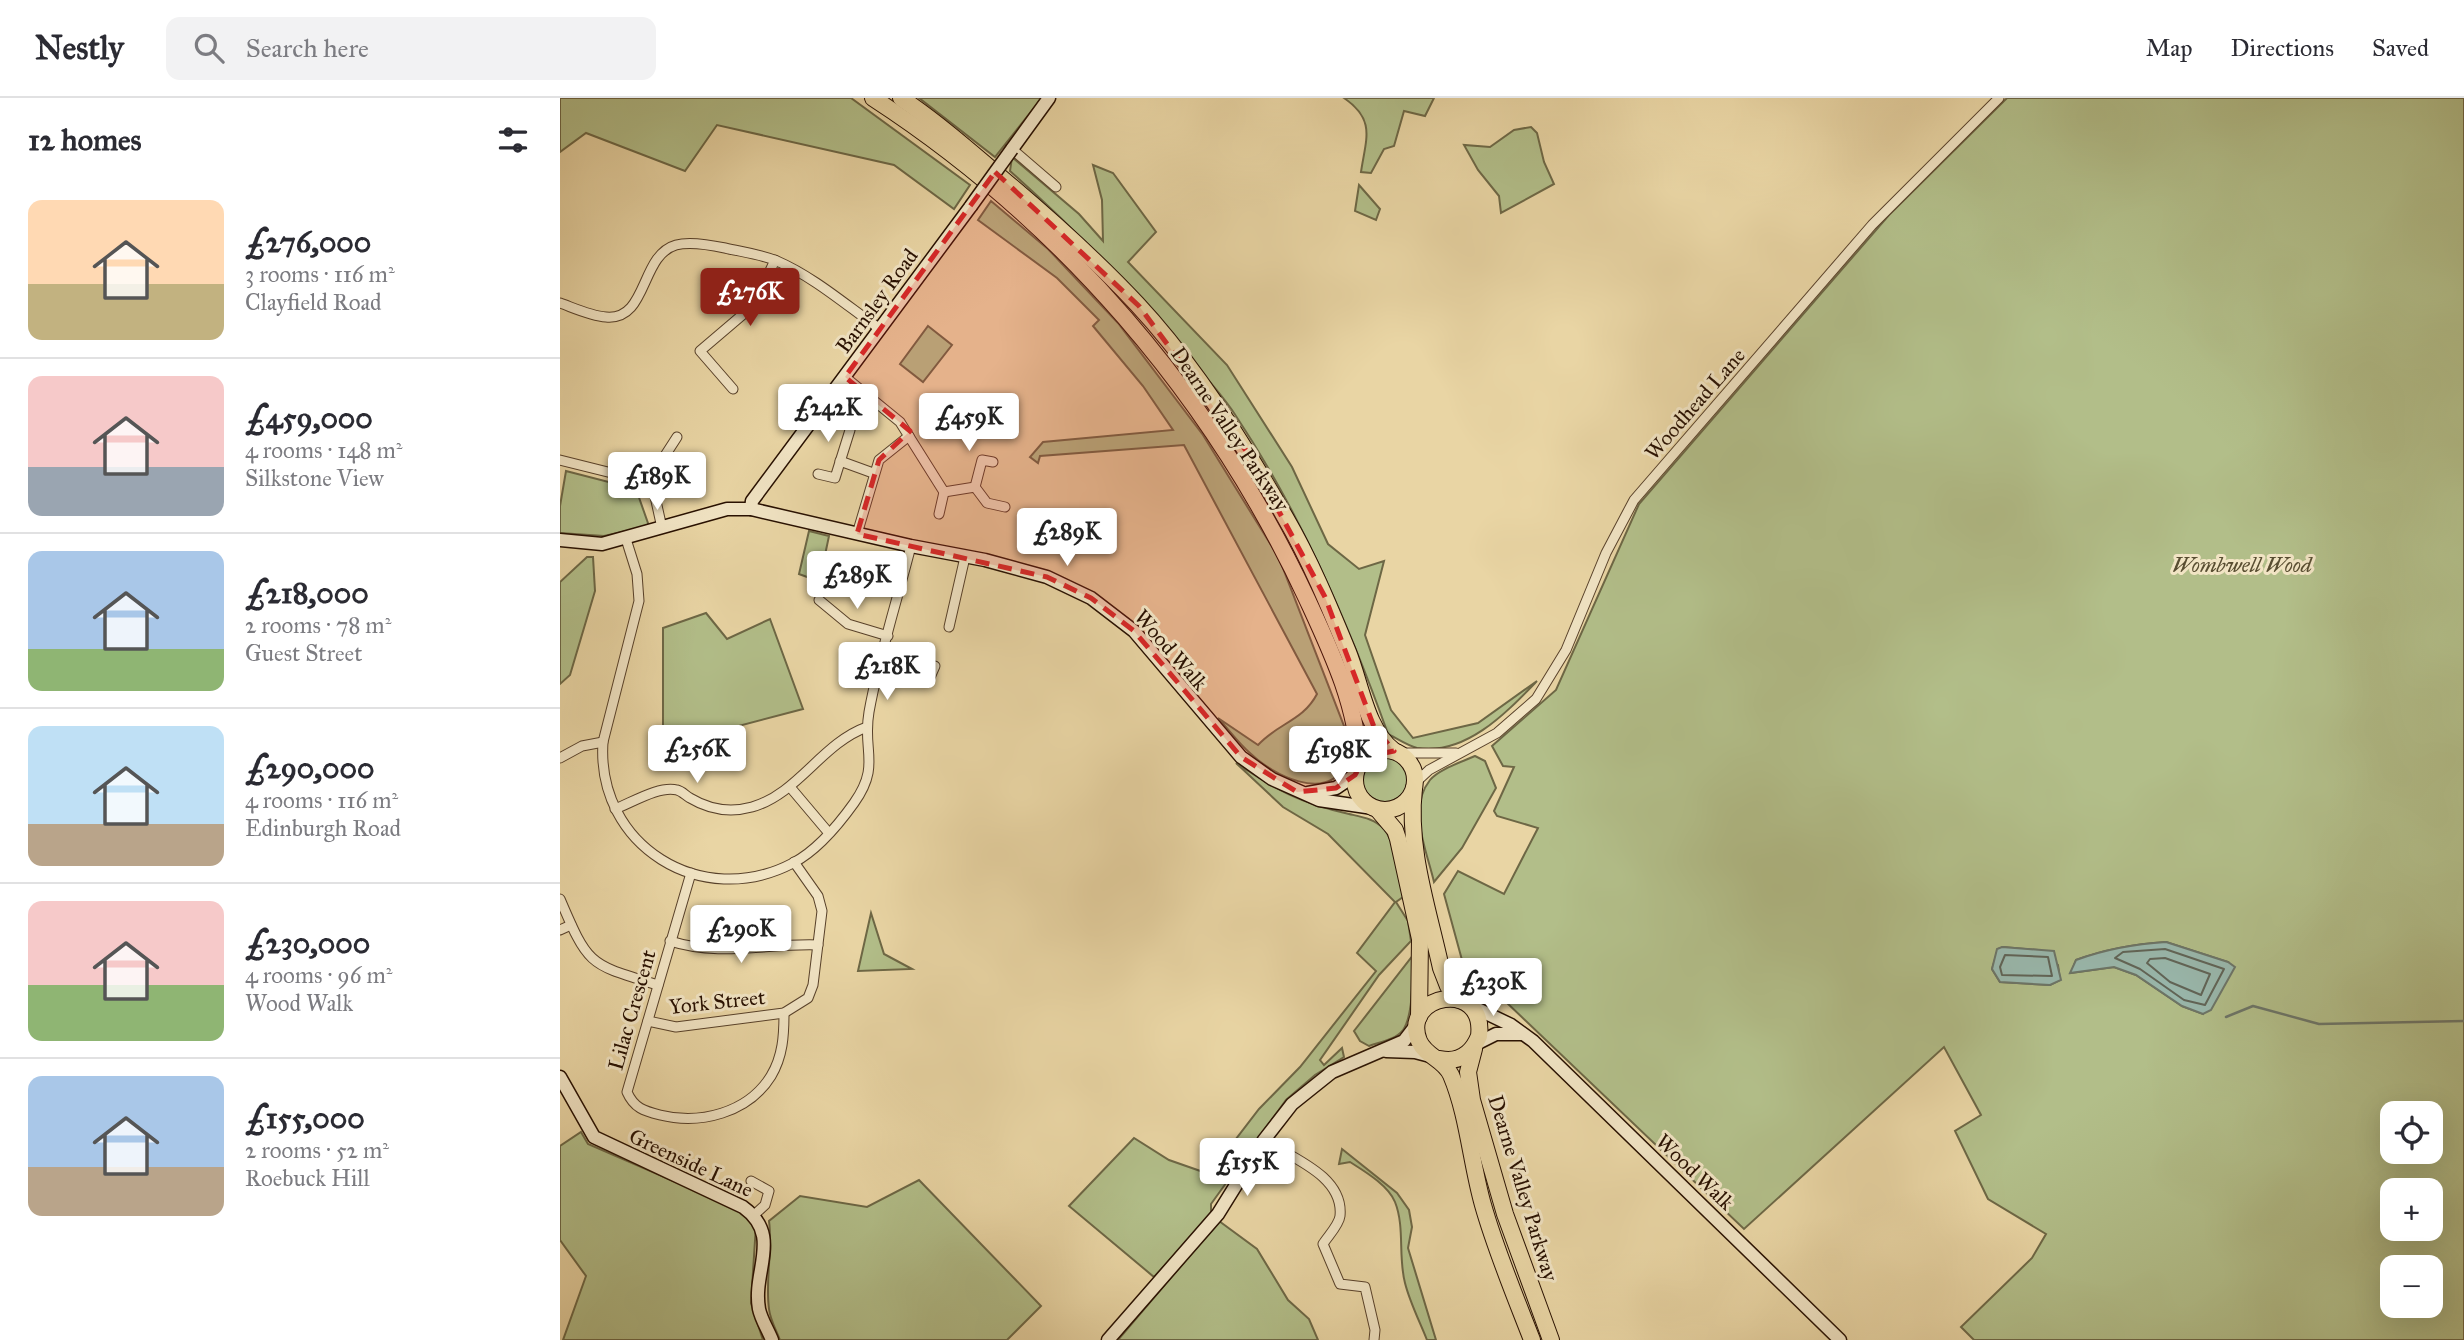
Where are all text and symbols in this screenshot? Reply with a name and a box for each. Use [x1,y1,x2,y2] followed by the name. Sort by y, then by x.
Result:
[166,17,656,80] search box
[35,28,124,68] text: Nestly
[190,29,228,67] icon: search
[246,32,369,64] text: Search here
[2146,33,2193,63] text: Map
[2231,33,2334,63] text: Directions
[2372,33,2429,63] text: Saved
[494,121,532,159] icon: filters
[28,122,141,158] text: 12 homes
[245,224,371,260] text: £276,000
[84,228,168,312] icon: home
[830,243,924,358] street label: Barnsley Road
[245,260,395,288] text: 3 rooms · 116 m²
[701,268,799,328] pin: £276K
[716,277,784,305] text: £276K
[245,288,382,316] text: Clayfield Road
[1165,342,1295,517] street label: Dearne Valley Parkway
[1639,342,1751,465] street label: Woodhead Lane
[779,384,877,444] pin: £242K
[794,393,862,421] text: £242K
[920,394,1018,453] pin: £459K
[245,400,373,436] text: £459,000
[935,402,1003,430] text: £459K
[84,404,168,488] icon: home
[245,436,402,464] text: 4 rooms · 148 m²
[608,452,706,512] pin: £189K
[624,461,690,489] text: £189K
[245,464,384,492] text: Silkstone View
[1018,508,1116,568] pin: £289K
[1033,517,1101,545] text: £289K
[808,552,906,611] pin: £289K
[2172,552,2314,578] park label: Wombwell Wood
[823,560,891,588] text: £289K
[245,575,369,611] text: £218,000
[84,579,168,663] icon: home
[1129,604,1213,696] street label: Wood Walk
[245,611,391,639] text: 2 rooms · 78 m²
[245,639,362,667] text: Guest Street
[838,642,936,702] pin: £218K
[855,651,919,679] text: £218K
[648,726,746,785] pin: £256K
[1289,726,1387,786] pin: £198K
[664,734,730,762] text: £256K
[1305,735,1371,763] text: £198K
[245,750,374,786] text: £290,000
[84,754,168,838] icon: home
[245,786,398,814] text: 4 rooms · 116 m²
[245,814,401,842] text: Edinburgh Road
[692,906,790,965] pin: £290K
[706,914,776,942] text: £290K
[245,925,370,961] text: £230,000
[84,929,168,1013] icon: home
[602,946,662,1073] street label: Lilac Crescent
[1444,958,1542,1018] pin: £230K
[245,961,392,989] text: 4 rooms · 96 m²
[1460,967,1526,995] text: £230K
[668,984,767,1020] street label: York Street
[245,989,353,1017] text: Wood Walk
[1482,1092,1564,1285] street label: Dearne Valley Parkway
[245,1100,365,1136] text: £155,000
[2380,1101,2443,1318] map controls
[2380,1101,2443,1164] button: locate
[84,1104,168,1188] icon: home
[625,1123,757,1203] street label: Greenside Lane
[1650,1128,1740,1216] street label: Wood Walk
[245,1136,389,1164] text: 2 rooms · 52 m²
[1198,1138,1296,1198] pin: £155K
[1216,1147,1278,1175] text: £155K
[245,1164,370,1192] text: Roebuck Hill
[2380,1178,2443,1241] button: +
[2380,1255,2443,1318] button: −

